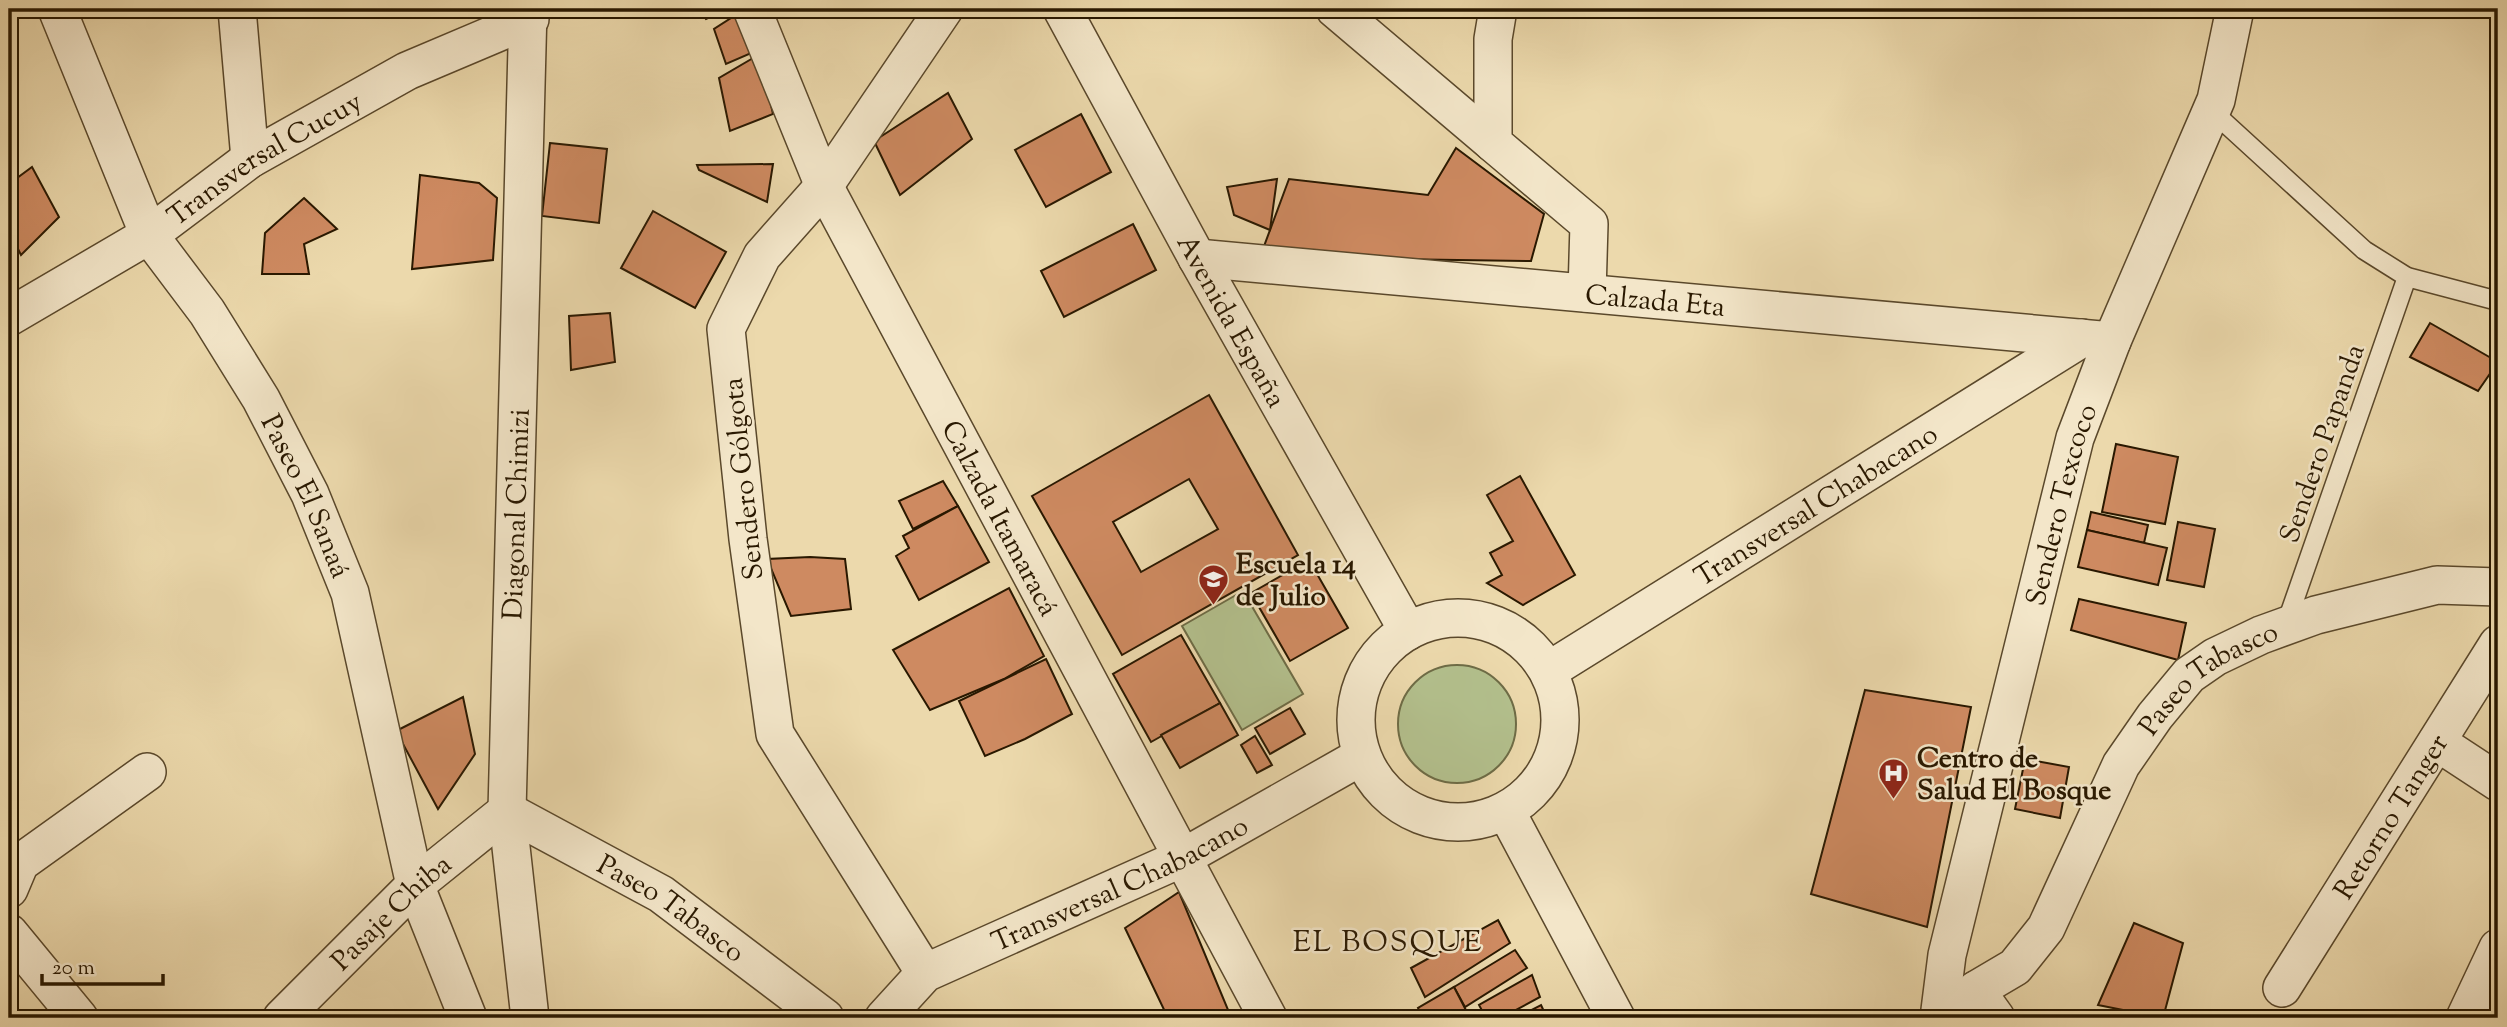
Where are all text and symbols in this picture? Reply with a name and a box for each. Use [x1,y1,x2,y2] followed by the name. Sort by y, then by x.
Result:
[160,83,370,237] street label: Transversal Cucuy
[1165,228,1295,416] street label: Avenida España
[1583,276,1727,329] street label: Calzada Eta
[2271,339,2377,549] street label: Sendero Papanda
[714,375,775,582] street label: Sendero Gólgota
[2017,399,2109,610] street label: Sendero Texcoco
[249,408,359,585] street label: Paseo El Sanaá
[494,408,542,620] street label: Diagonal Chimizi
[930,414,1067,624] street label: Calzada Itamaracá
[1687,416,1946,598] street label: Transversal Chabacano
[1236,546,1356,618] place label: Escuela 14 de Julio
[1196,562,1230,606] school or university icon: Escuela 14 de Julio
[2130,613,2284,745] street label: Paseo Tabasco
[2325,727,2460,908] street label: Retorno Tanger
[1917,740,2111,812] place label: Centro de Salud El Bosque
[1877,756,1911,800] hospital icon: Centro de Salud El Bosque
[986,807,1257,964] street label: Transversal Chabacano
[323,846,461,981] street label: Pasaje Chiba
[589,846,752,974] street label: Paseo Tabasco
[1293,922,1483,965] district label: EL BOSQUE
[42,943,163,987] scale bar
[52,954,95,984] text: 20 m

